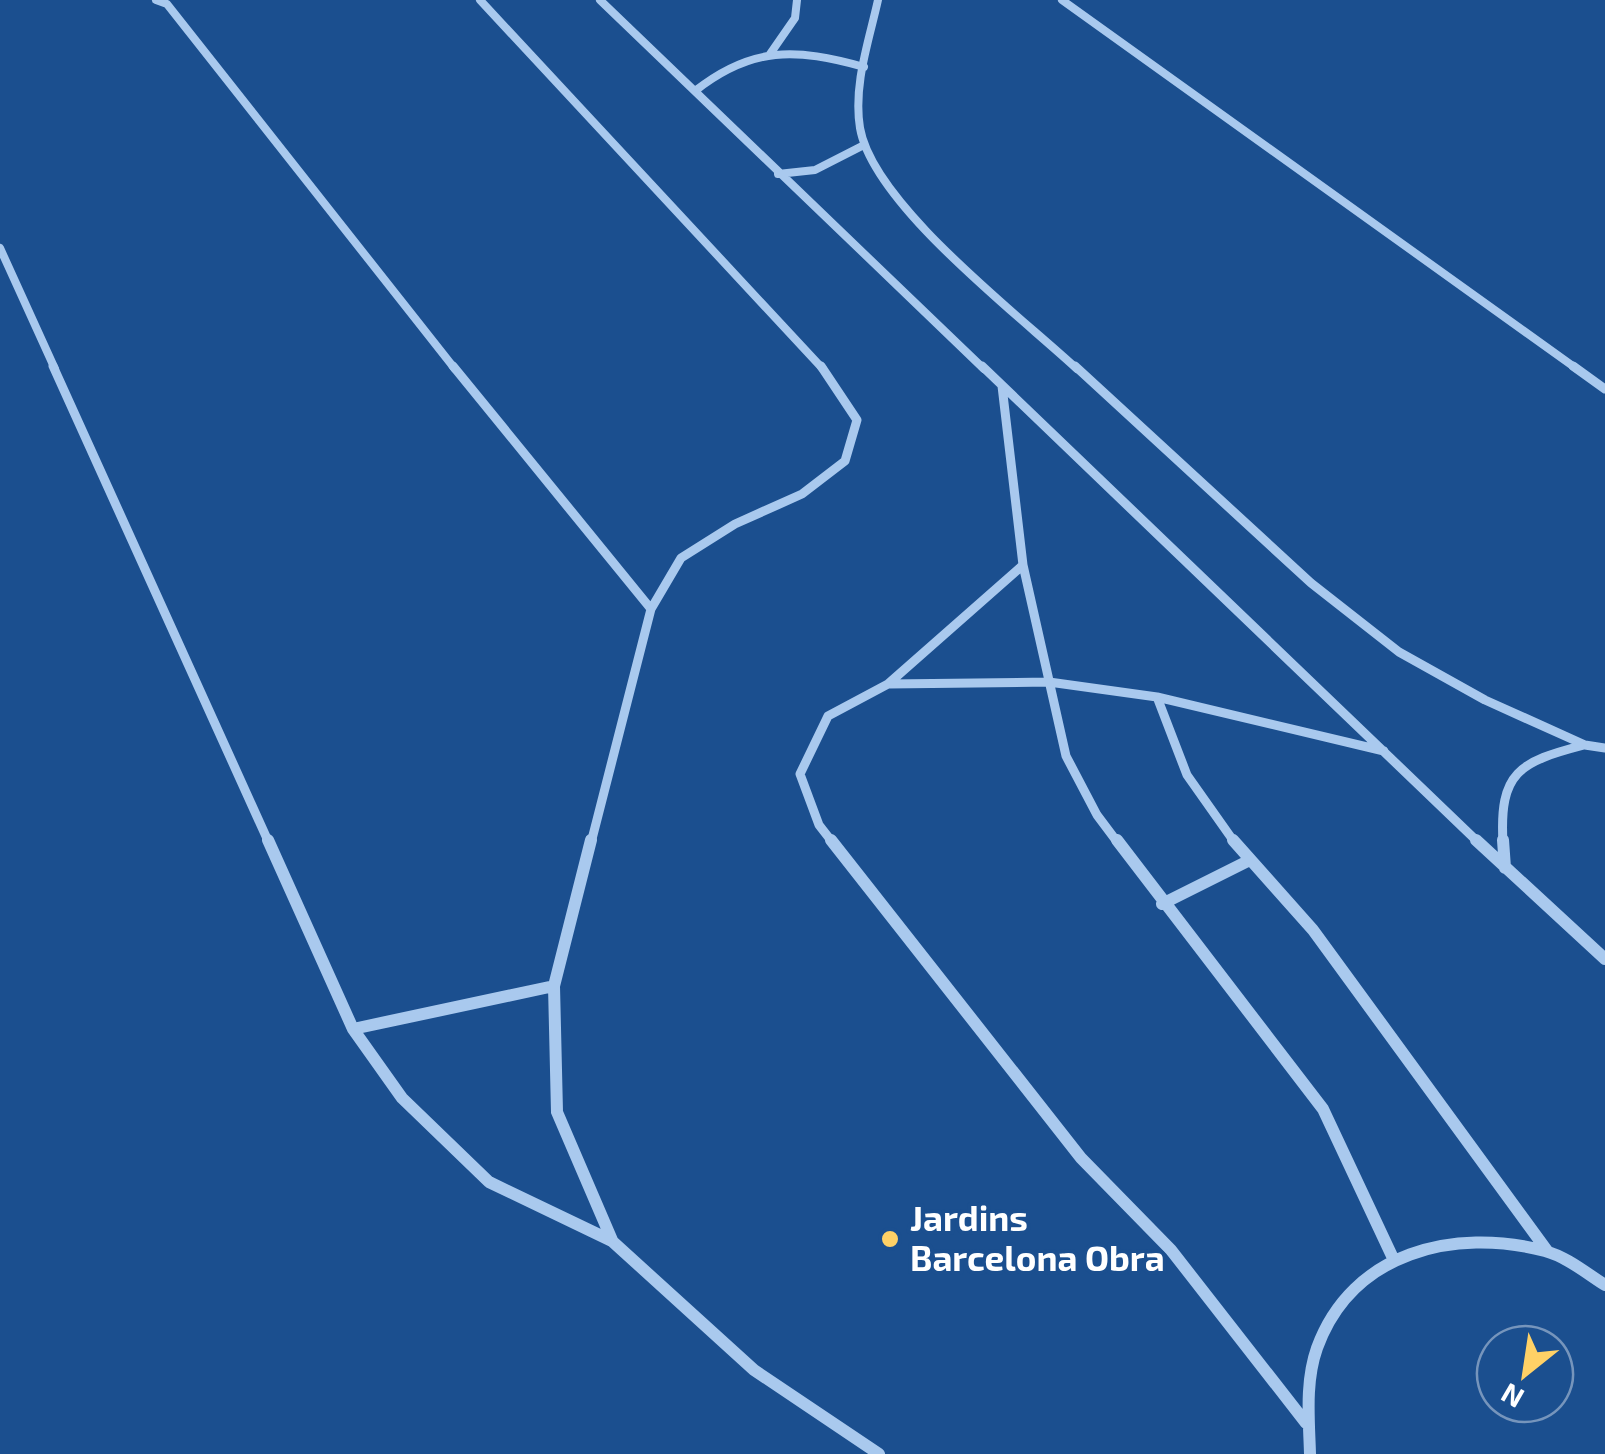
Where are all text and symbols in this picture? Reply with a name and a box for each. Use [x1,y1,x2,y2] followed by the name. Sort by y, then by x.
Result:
[910,1196,1165,1278] place label: Jardins Barcelona Obra
[879,1228,901,1250] marker: Jardins Barcelona Obra
[1475,1324,1575,1424] north arrow
[1495,1377,1529,1416] text: N

